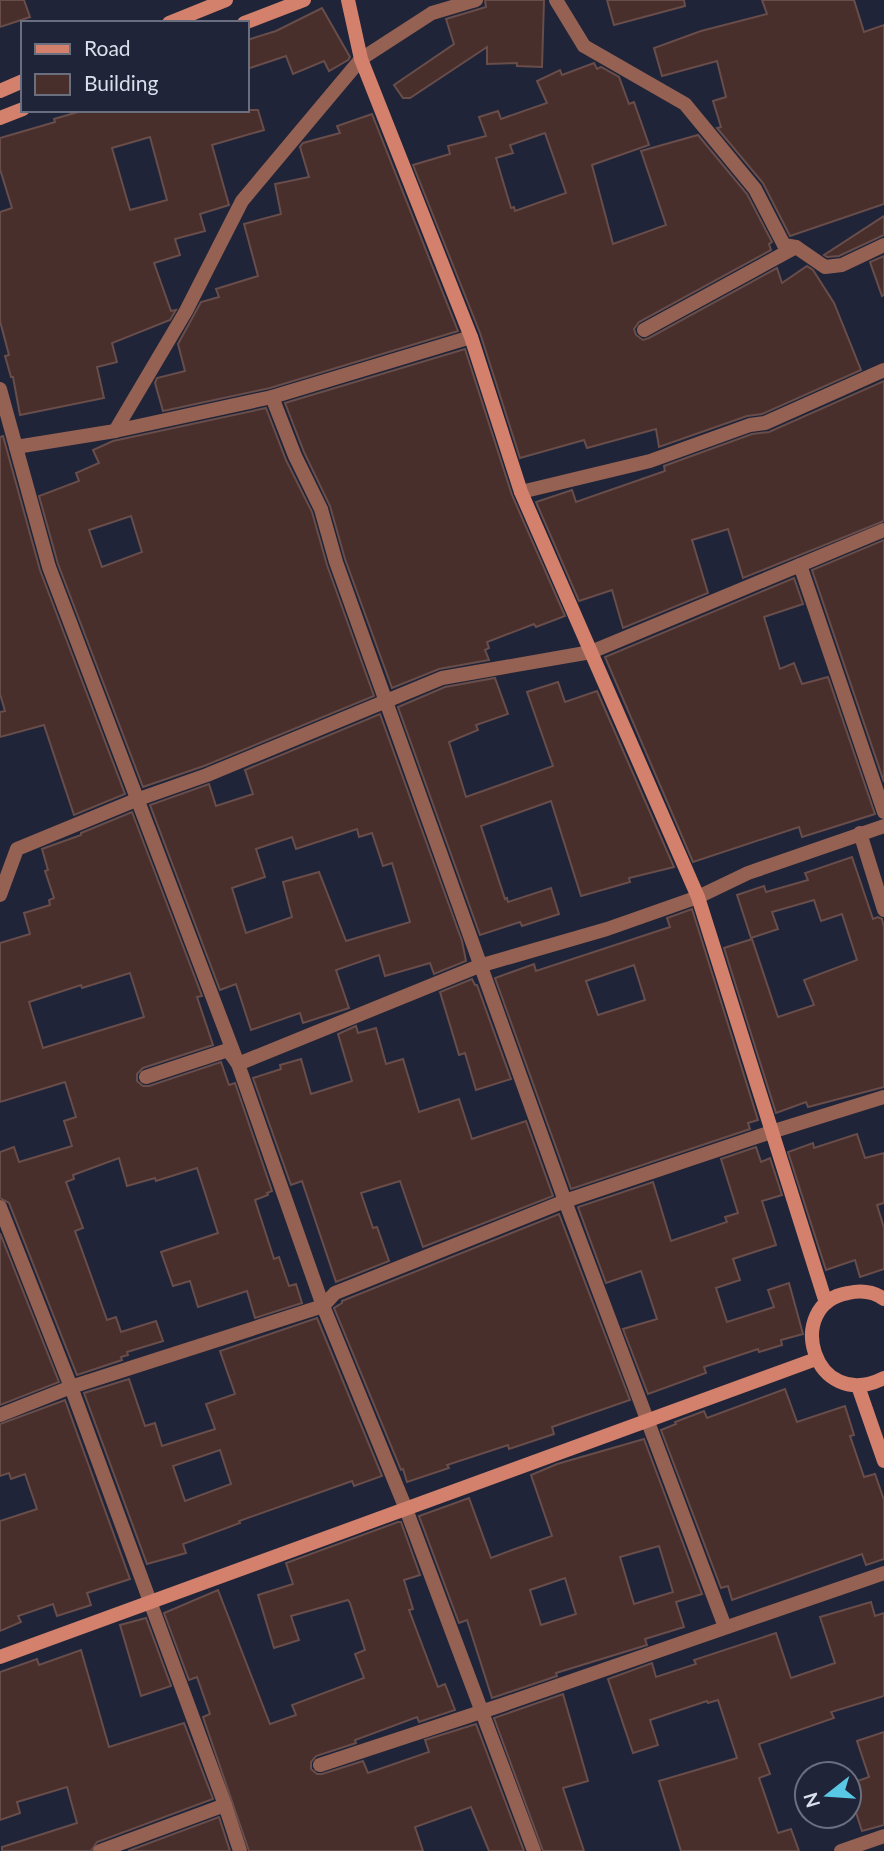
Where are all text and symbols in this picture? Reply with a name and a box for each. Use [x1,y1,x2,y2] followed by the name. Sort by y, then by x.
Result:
[21,21,248,112] legend
[84,35,131,60] text: Road
[84,70,159,95] text: Building
[793,1760,863,1830] north arrow
[798,1790,824,1810] text: N

